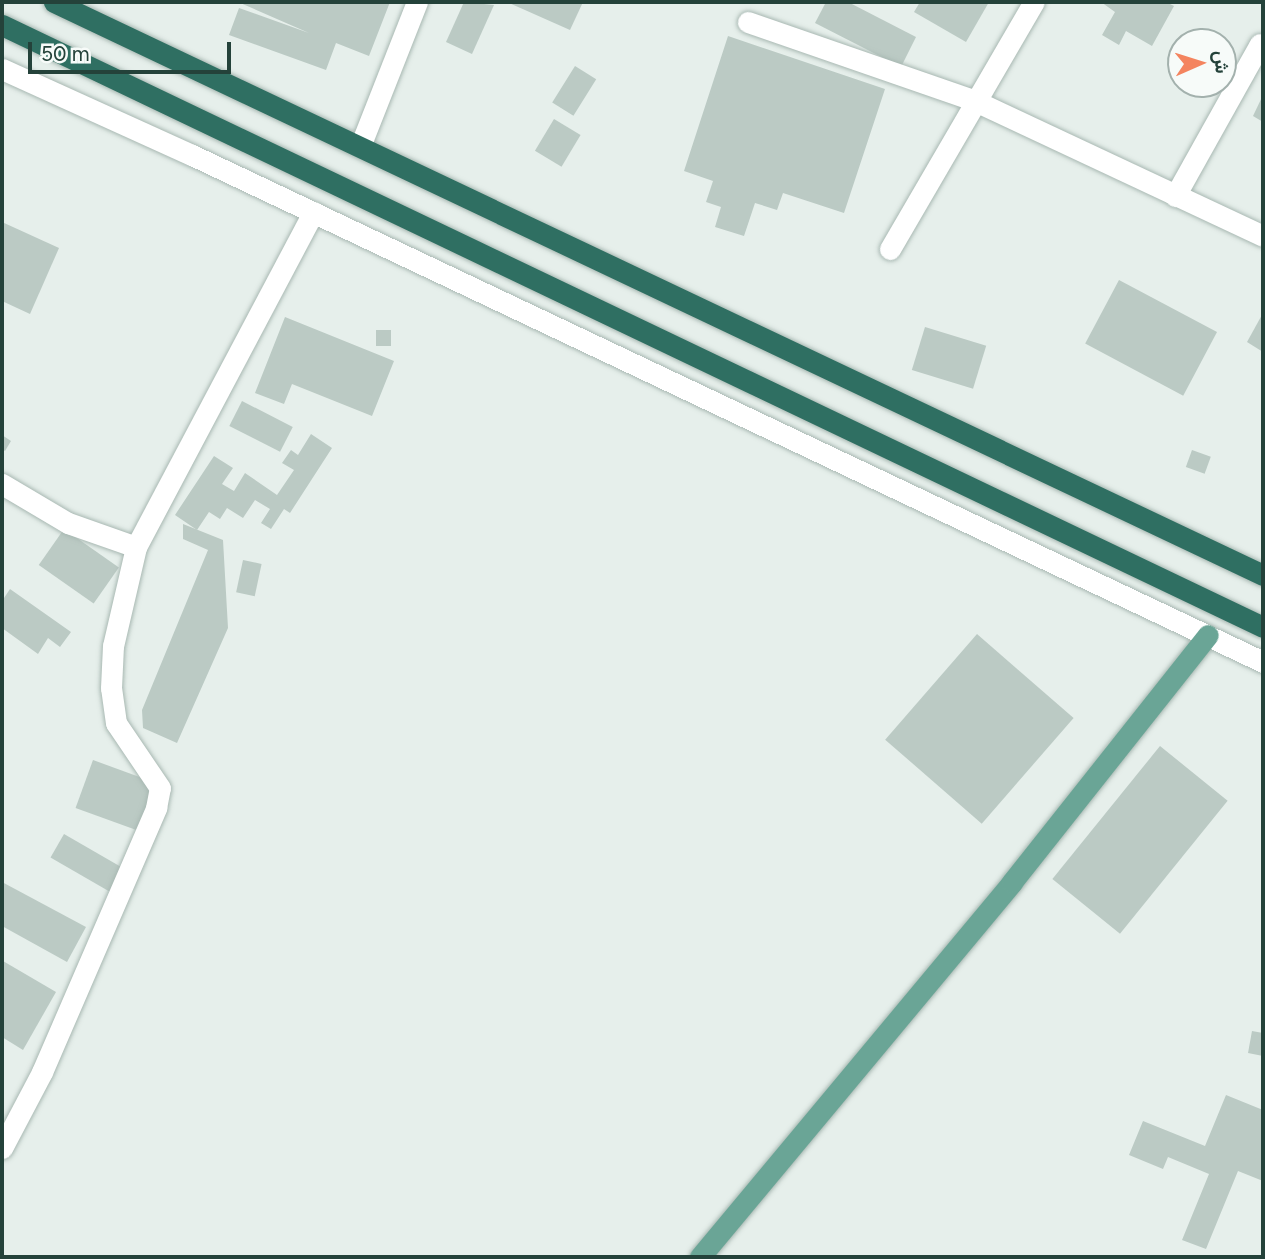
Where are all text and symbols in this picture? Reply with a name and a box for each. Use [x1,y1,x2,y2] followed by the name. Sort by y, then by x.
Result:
[32,28,234,72] scale bar
[1167,28,1237,98] north arrow
[41,41,90,66] text: 50 m
[1209,50,1234,74] text: ش

